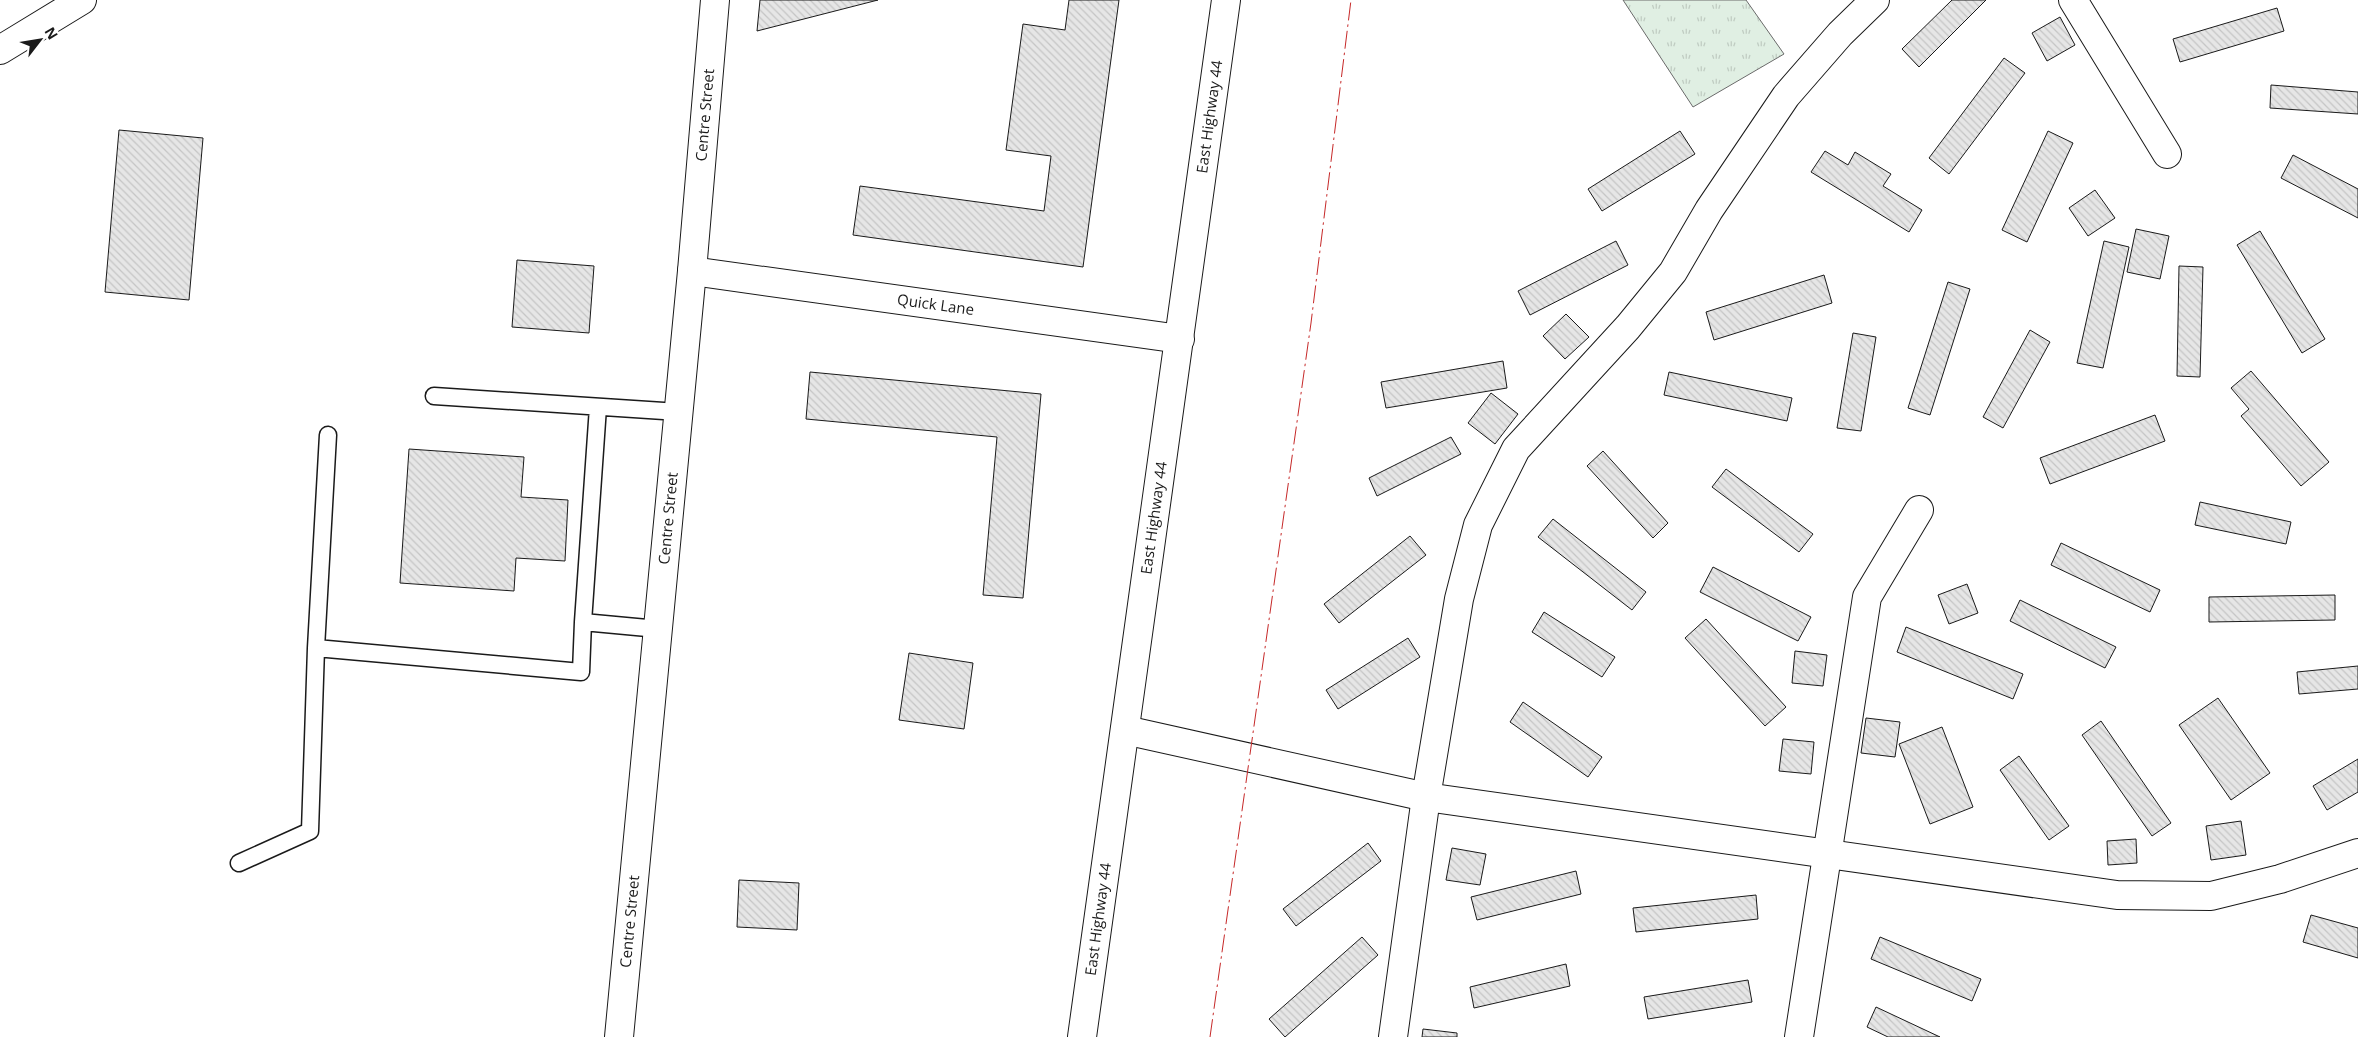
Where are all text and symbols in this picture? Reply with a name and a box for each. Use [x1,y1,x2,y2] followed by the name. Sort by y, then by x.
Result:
[15,15,65,65] north arrow
[40,23,63,43] text: N
[1191,59,1227,174] street label: East Highway 44
[690,68,718,162] street label: Centre Street
[896,289,976,319] street label: Quick Lane
[1135,460,1171,576] street label: East Highway 44
[653,471,682,565] street label: Centre Street
[1080,861,1115,977] street label: East Highway 44
[615,874,643,969] street label: Centre Street

